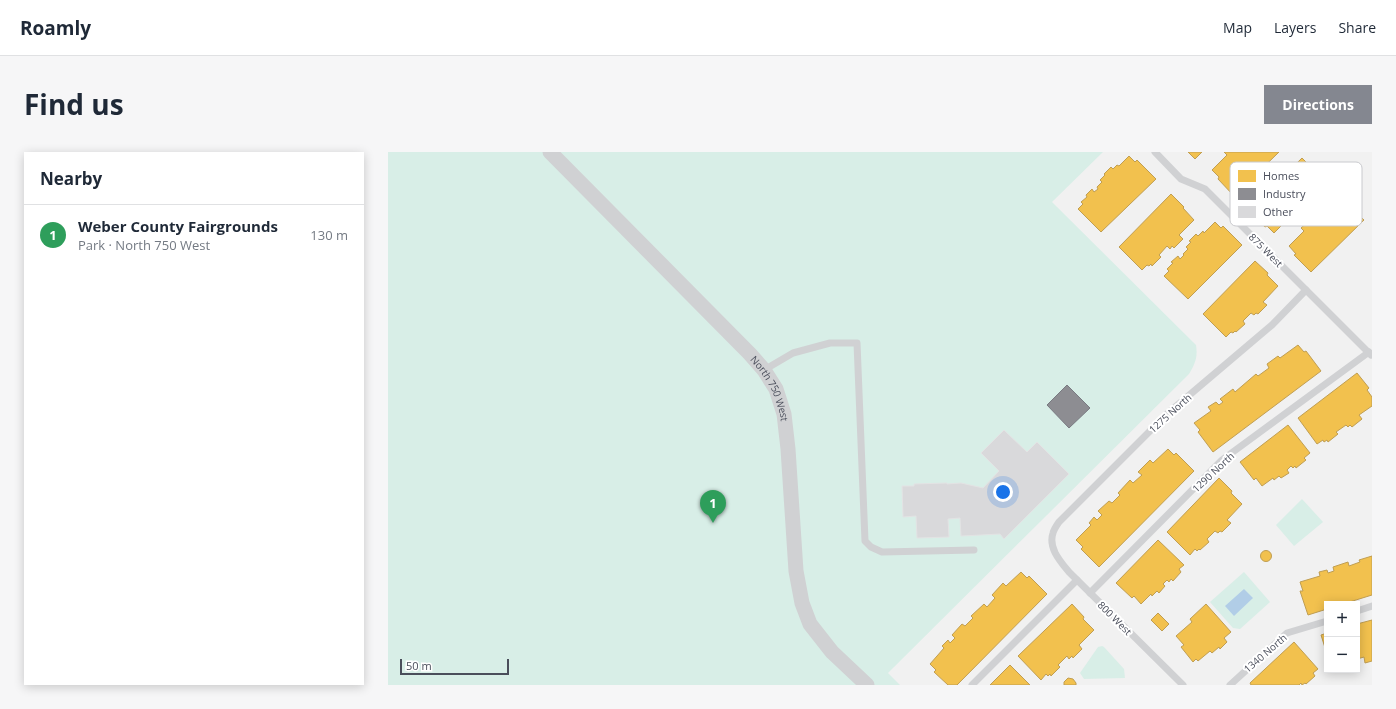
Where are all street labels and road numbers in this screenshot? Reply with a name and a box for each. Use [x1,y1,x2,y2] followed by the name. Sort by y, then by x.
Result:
[1246,230,1286,270] street label: 875 West
[748,353,792,422] street label: North 750 West
[1146,390,1194,436] street label: 1275 North
[1189,449,1237,495] street label: 1290 North
[1095,598,1135,638] street label: 800 West
[1240,630,1290,676] street label: 1340 North

